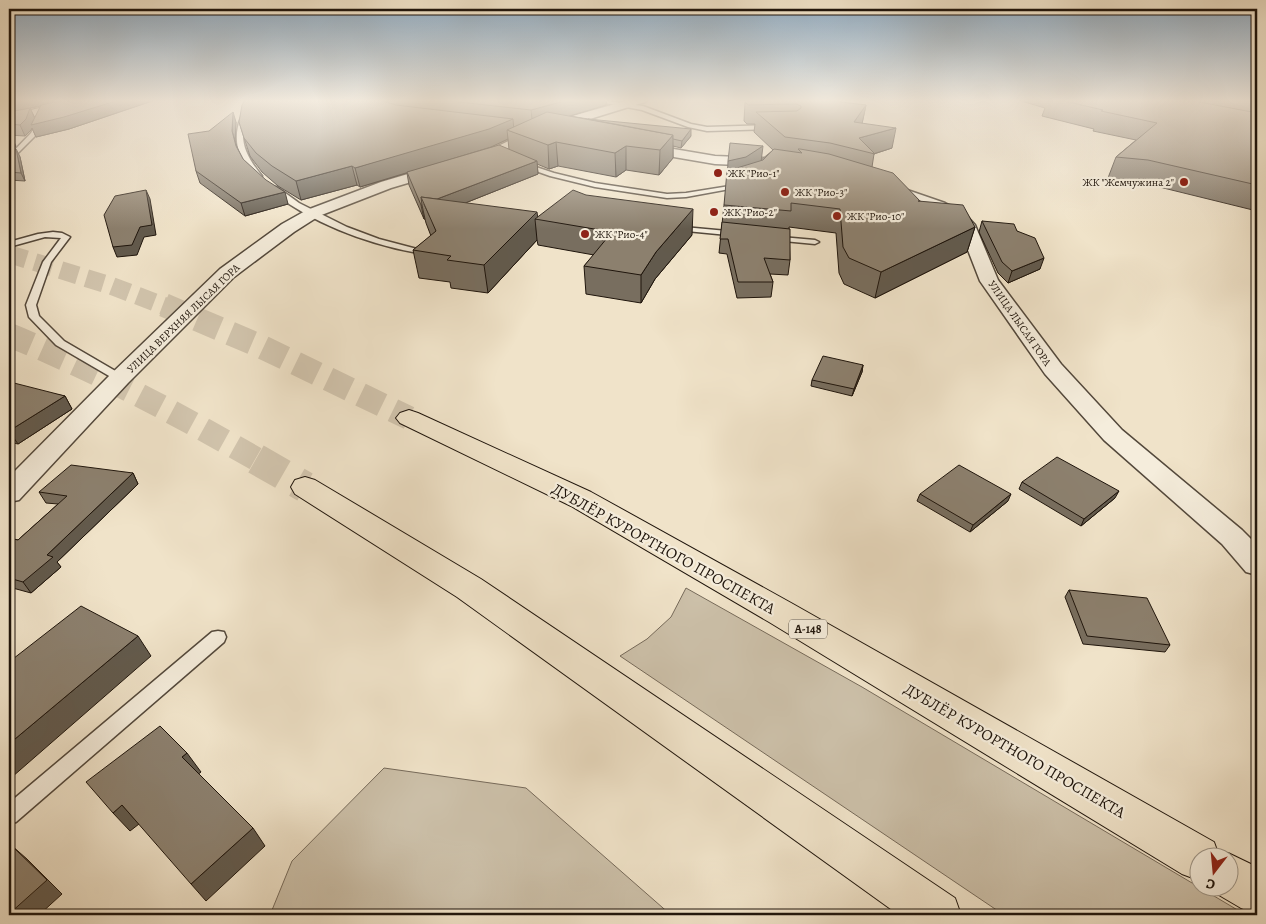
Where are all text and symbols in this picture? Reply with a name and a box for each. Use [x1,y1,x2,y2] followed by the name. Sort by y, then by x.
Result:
[728,166,779,181] place label: ЖК "Рио-1"
[712,167,724,179] marker: ЖК "Рио-1"
[1082,175,1174,190] place label: ЖК "Жемчужина 2"
[1178,176,1190,188] marker: ЖК "Жемчужина 2"
[795,185,847,200] place label: ЖК "Рио-3"
[779,186,791,198] marker: ЖК "Рио-3"
[724,205,777,220] place label: ЖК "Рио-2"
[708,206,720,218] marker: ЖК "Рио-2"
[847,209,904,224] place label: ЖК "Рио-10"
[831,210,843,222] marker: ЖК "Рио-10"
[595,227,648,242] place label: ЖК "Рио-4"
[579,228,591,240] marker: ЖК "Рио-4"
[124,260,244,376] street label: УЛИЦА ВЕРХНЯЯ ЛЫСАЯ ГОРА
[984,277,1055,370] street label: УЛИЦА ЛЫСАЯ ГОРА
[548,478,780,620] street label: ДУБЛЁР КУРОРТНОГО ПРОСПЕКТА
[789,620,827,638] road number: А-148
[900,678,1130,824] street label: ДУБЛЁР КУРОРТНОГО ПРОСПЕКТА
[1188,846,1238,896] north arrow
[1203,874,1217,894] text: С

